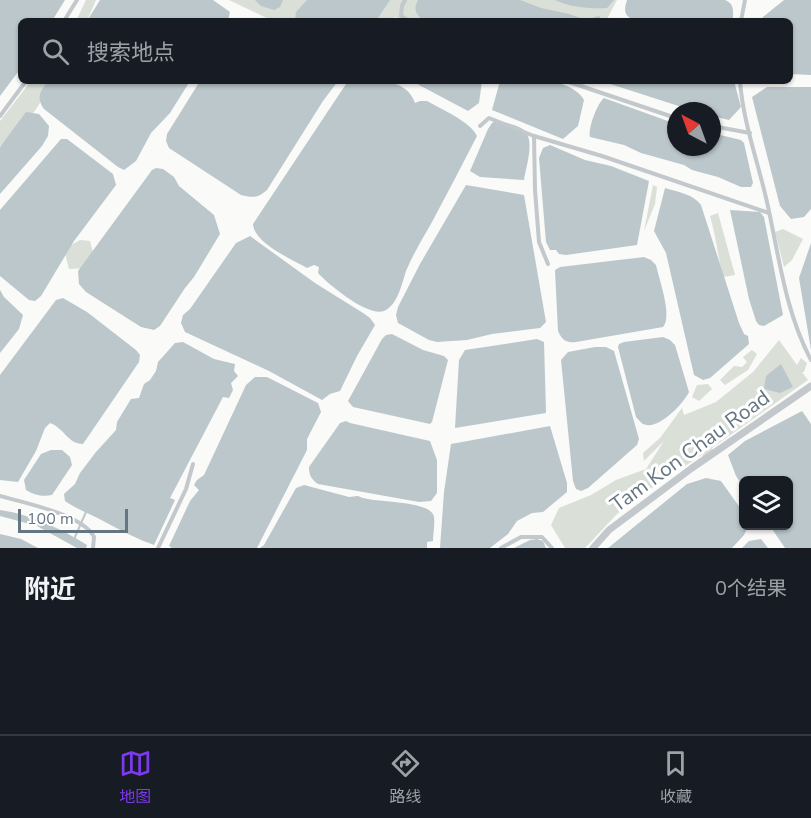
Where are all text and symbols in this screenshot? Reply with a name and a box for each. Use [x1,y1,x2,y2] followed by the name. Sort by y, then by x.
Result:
[18,18,793,84] search box
[39,35,72,68] icon: search
[87,38,175,68] text: 搜索地点
[667,102,721,156] north arrow
[605,384,775,518] street label: Tam Kon Chau Road
[739,476,793,530] map controls
[739,476,793,530] button: layers
[18,506,128,534] scale bar
[27,508,74,530] text: 100 m
[24,572,76,607] text: 附近
[715,575,787,602] text: 0个结果
[119,747,152,808] tab: 地图
[389,747,422,808] tab: 路线
[659,747,692,808] tab: 收藏

